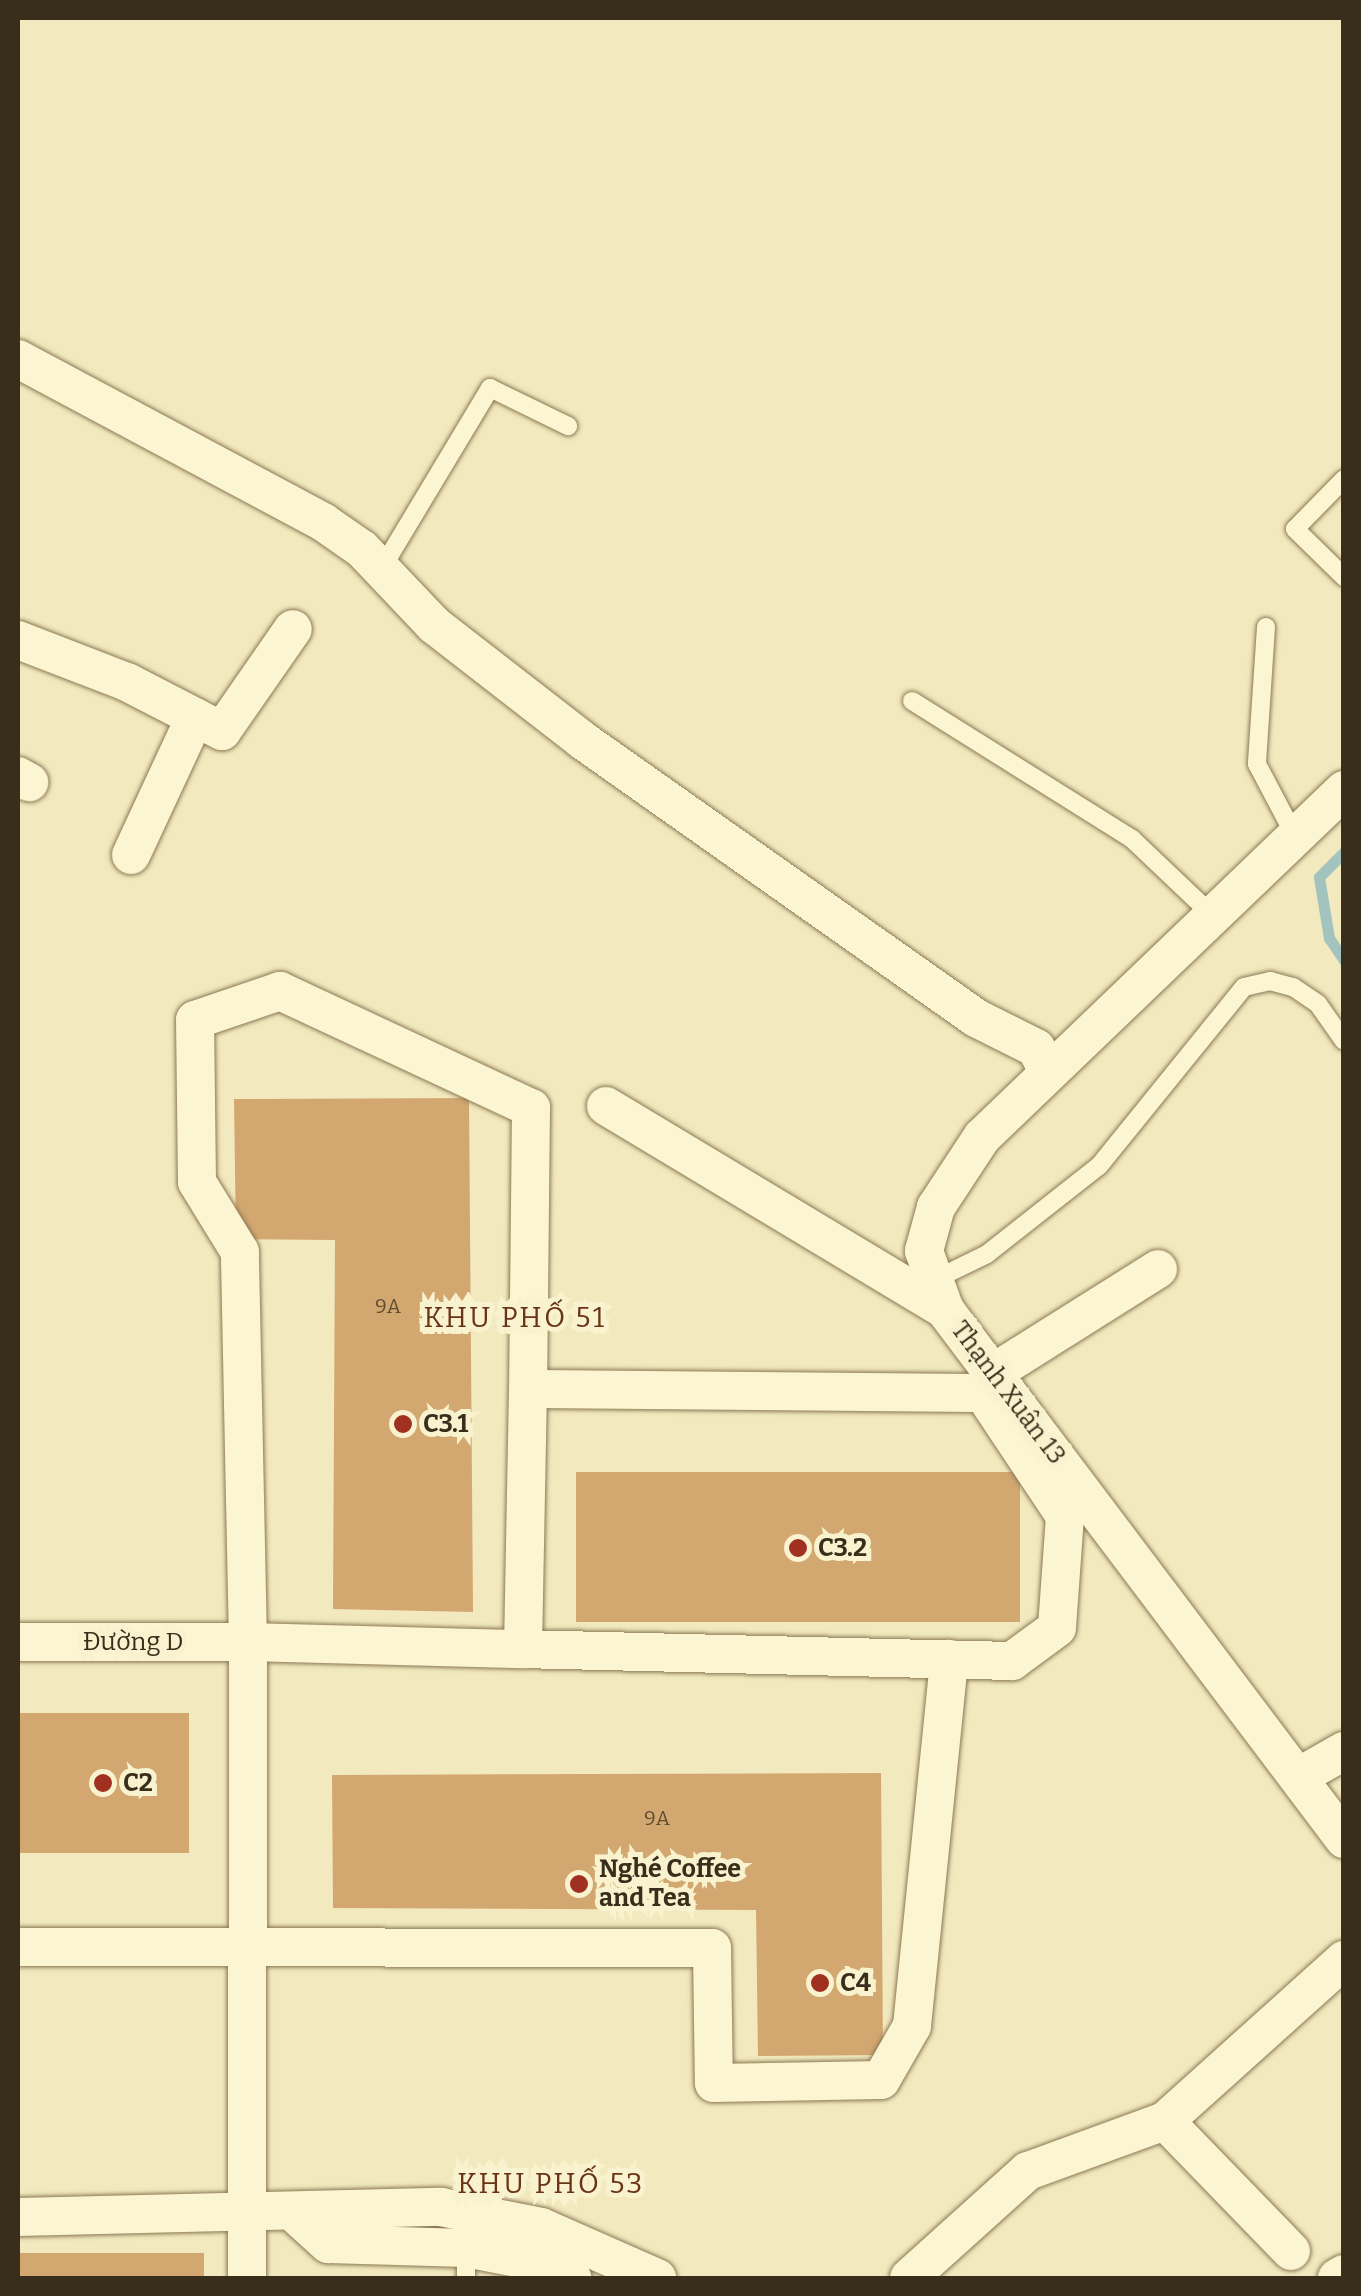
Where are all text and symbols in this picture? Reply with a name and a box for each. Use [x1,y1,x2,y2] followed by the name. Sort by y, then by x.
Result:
[375,1294,401,1318] house number: 9A
[423,1301,607,1335] district label: KHU PHỐ 51
[945,1316,1071,1470] street label: Thạnh Xuân 13
[423,1409,468,1439] place label: С3.1
[392,1413,414,1435] marker: С3.1
[818,1533,867,1563] place label: C3.2
[787,1537,809,1559] marker: C3.2
[83,1627,183,1657] street label: Đường D
[123,1768,153,1798] place label: С2
[92,1772,114,1794] marker: С2
[644,1806,670,1830] house number: 9A
[599,1855,741,1914] place label: Nghé Coffee and Tea
[568,1873,590,1895] marker: Nghé Coffee and Tea
[840,1968,871,1998] place label: C4
[809,1972,831,1994] marker: C4
[457,2167,645,2201] district label: KHU PHỐ 53

